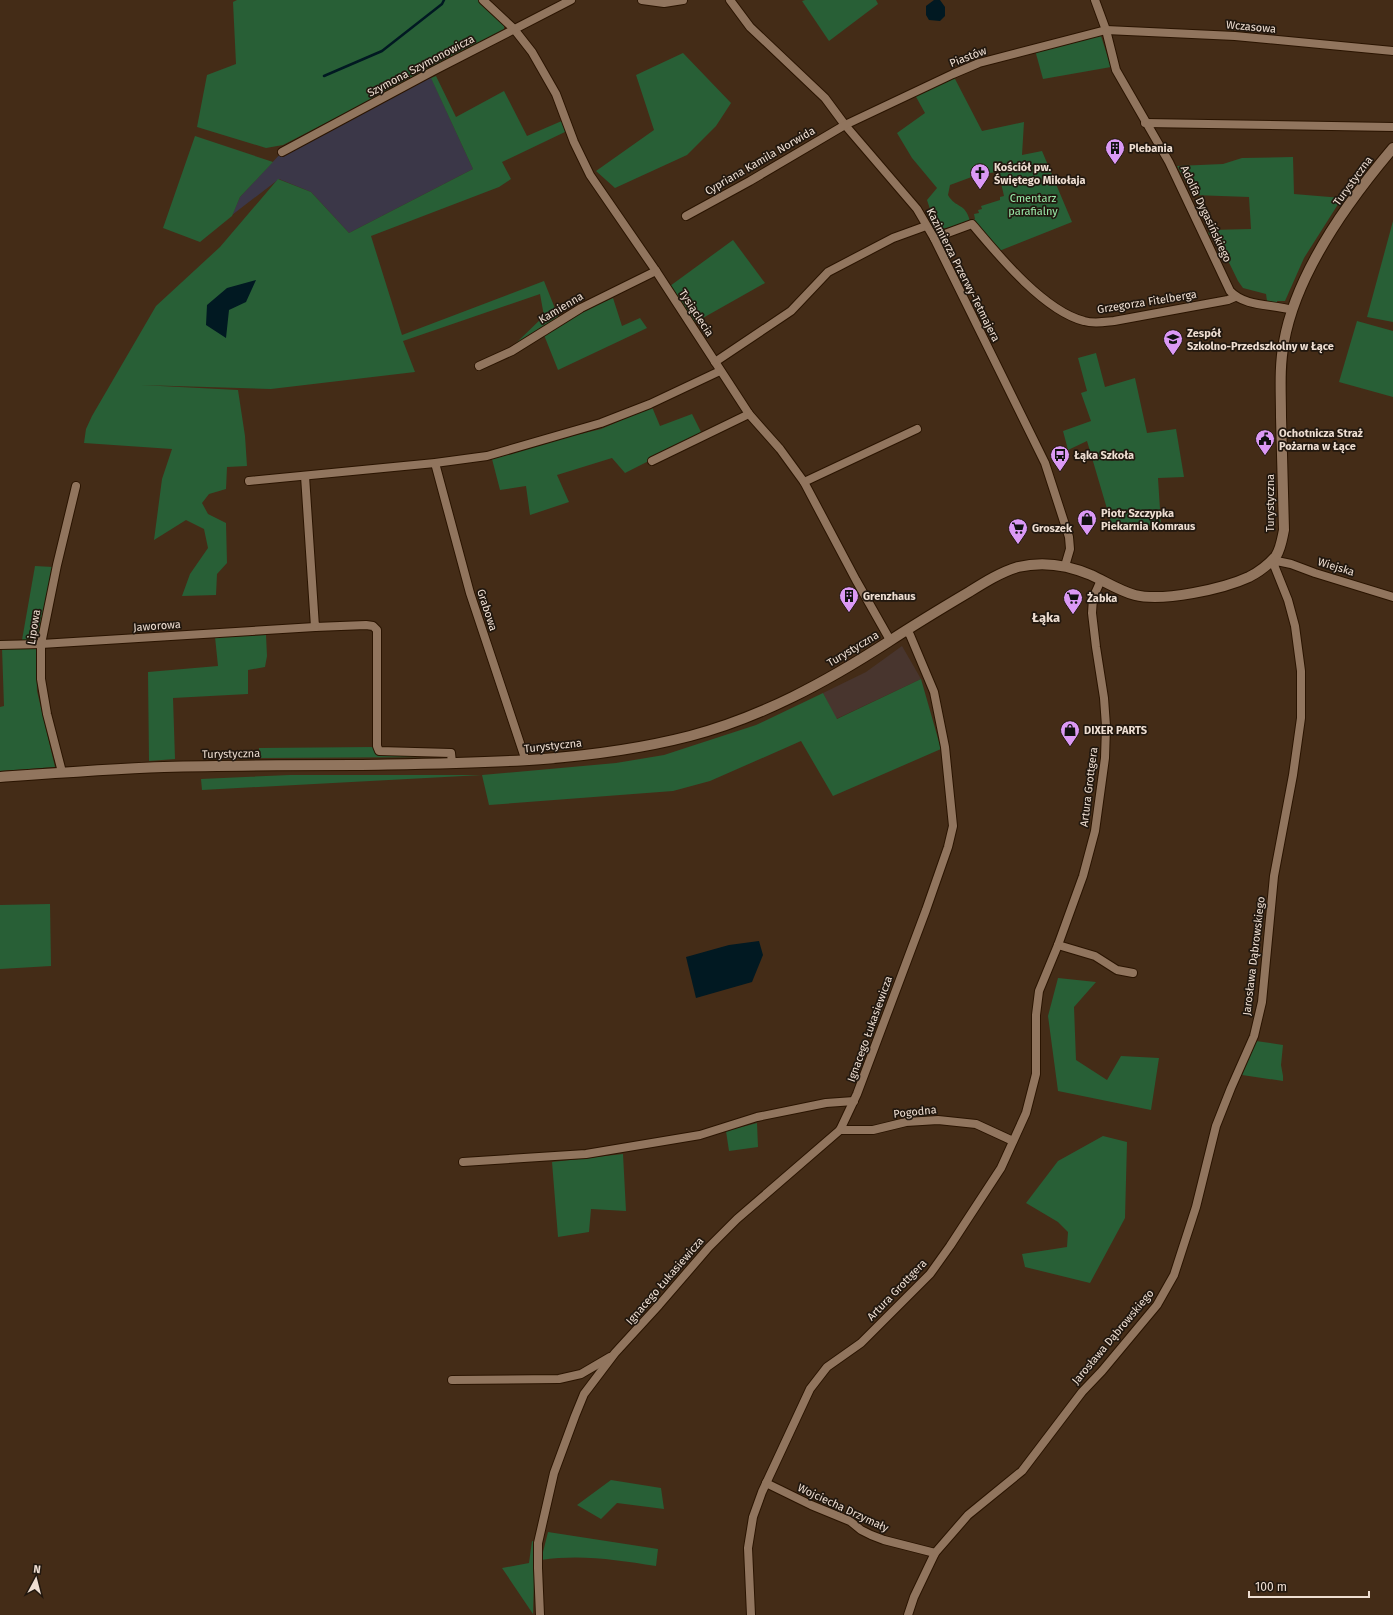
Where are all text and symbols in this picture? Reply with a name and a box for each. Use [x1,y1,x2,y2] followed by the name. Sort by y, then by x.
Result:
[1225,18,1277,36] street label: Wczasowa
[365,32,477,100] street label: Szymona Szymonowicza
[948,44,988,70] street label: Piastów
[703,124,817,198] street label: Cypriana Kamila Norwida
[1104,137,1126,165] building icon: Plebania
[1129,142,1173,155] place label: Plebania
[1331,154,1375,208] street label: Turystyczna
[994,161,1086,187] place label: Kościół pw. Świętego Mikołaja
[969,162,991,190] church icon: Kościół pw. Świętego Mikołaja
[1178,164,1234,264] street label: Adolfa Dygasińskiego
[1008,192,1058,218] park label: Cmentarz parafialny
[924,206,1002,344] street label: Kazimierza Przerwy-Tetmajera
[676,287,716,339] street label: Tysiąclecia
[1096,288,1198,316] street label: Grzegorza Fitelberga
[536,290,586,326] street label: Kamienna
[1187,327,1334,354] place label: Zespół Szkolno-Przedszkolny w Łące
[1162,328,1184,356] school or university icon: Zespół Szkolno-Przedszkolny w Łące
[1279,427,1363,454] place label: Ochotnicza Straż Pożarna w Łące
[1254,428,1276,456] public building icon: Ochotnicza Straż Pożarna w Łące
[1049,444,1071,472] bus stop icon: Łąka Szkoła
[1074,449,1134,463] place label: Łąka Szkoła
[1264,474,1277,532] street label: Turystyczna
[1101,507,1196,533] place label: Piotr Szczypka Piekarnia Komraus
[1076,508,1098,536] shop icon: Piotr Szczypka Piekarnia Komraus
[1007,517,1029,545] supermarket icon: Groszek
[1032,522,1073,535] place label: Groszek
[1316,555,1356,579] street label: Wiejska
[838,585,860,613] building icon: Grenzhaus
[474,587,500,633] street label: Grabowa
[1062,587,1084,615] supermarket icon: Żabka
[863,590,916,603] place label: Grenzhaus
[1087,592,1117,605] place label: Żabka
[25,609,43,645] street label: Lipowa
[1032,610,1060,626] district label: Łąka
[133,618,181,634] street label: Jaworowa
[825,628,881,670] street label: Turystyczna
[1059,719,1081,747] shop icon: DIXER PARTS
[1084,724,1148,737] place label: DIXER PARTS
[523,736,583,756] street label: Turystyczna
[1078,746,1100,828] street label: Artura Grottgera
[202,747,260,761] street label: Turystyczna
[1240,896,1268,1016] street label: Jarosława Dąbrowskiego
[845,974,895,1084] street label: Ignacego Łukasiewicza
[893,1103,937,1121] street label: Pogodna
[623,1235,707,1327] street label: Ignacego Łukasiewicza
[864,1257,930,1323] street label: Artura Grottgera
[1069,1287,1157,1387] street label: Jarosława Dąbrowskiego
[795,1481,891,1535] street label: Wojciecha Drzymały
[16,1559,56,1599] north arrow
[33,1563,42,1576] text: N
[1249,1573,1369,1599] scale bar
[1255,1580,1287,1594] text: 100 m

